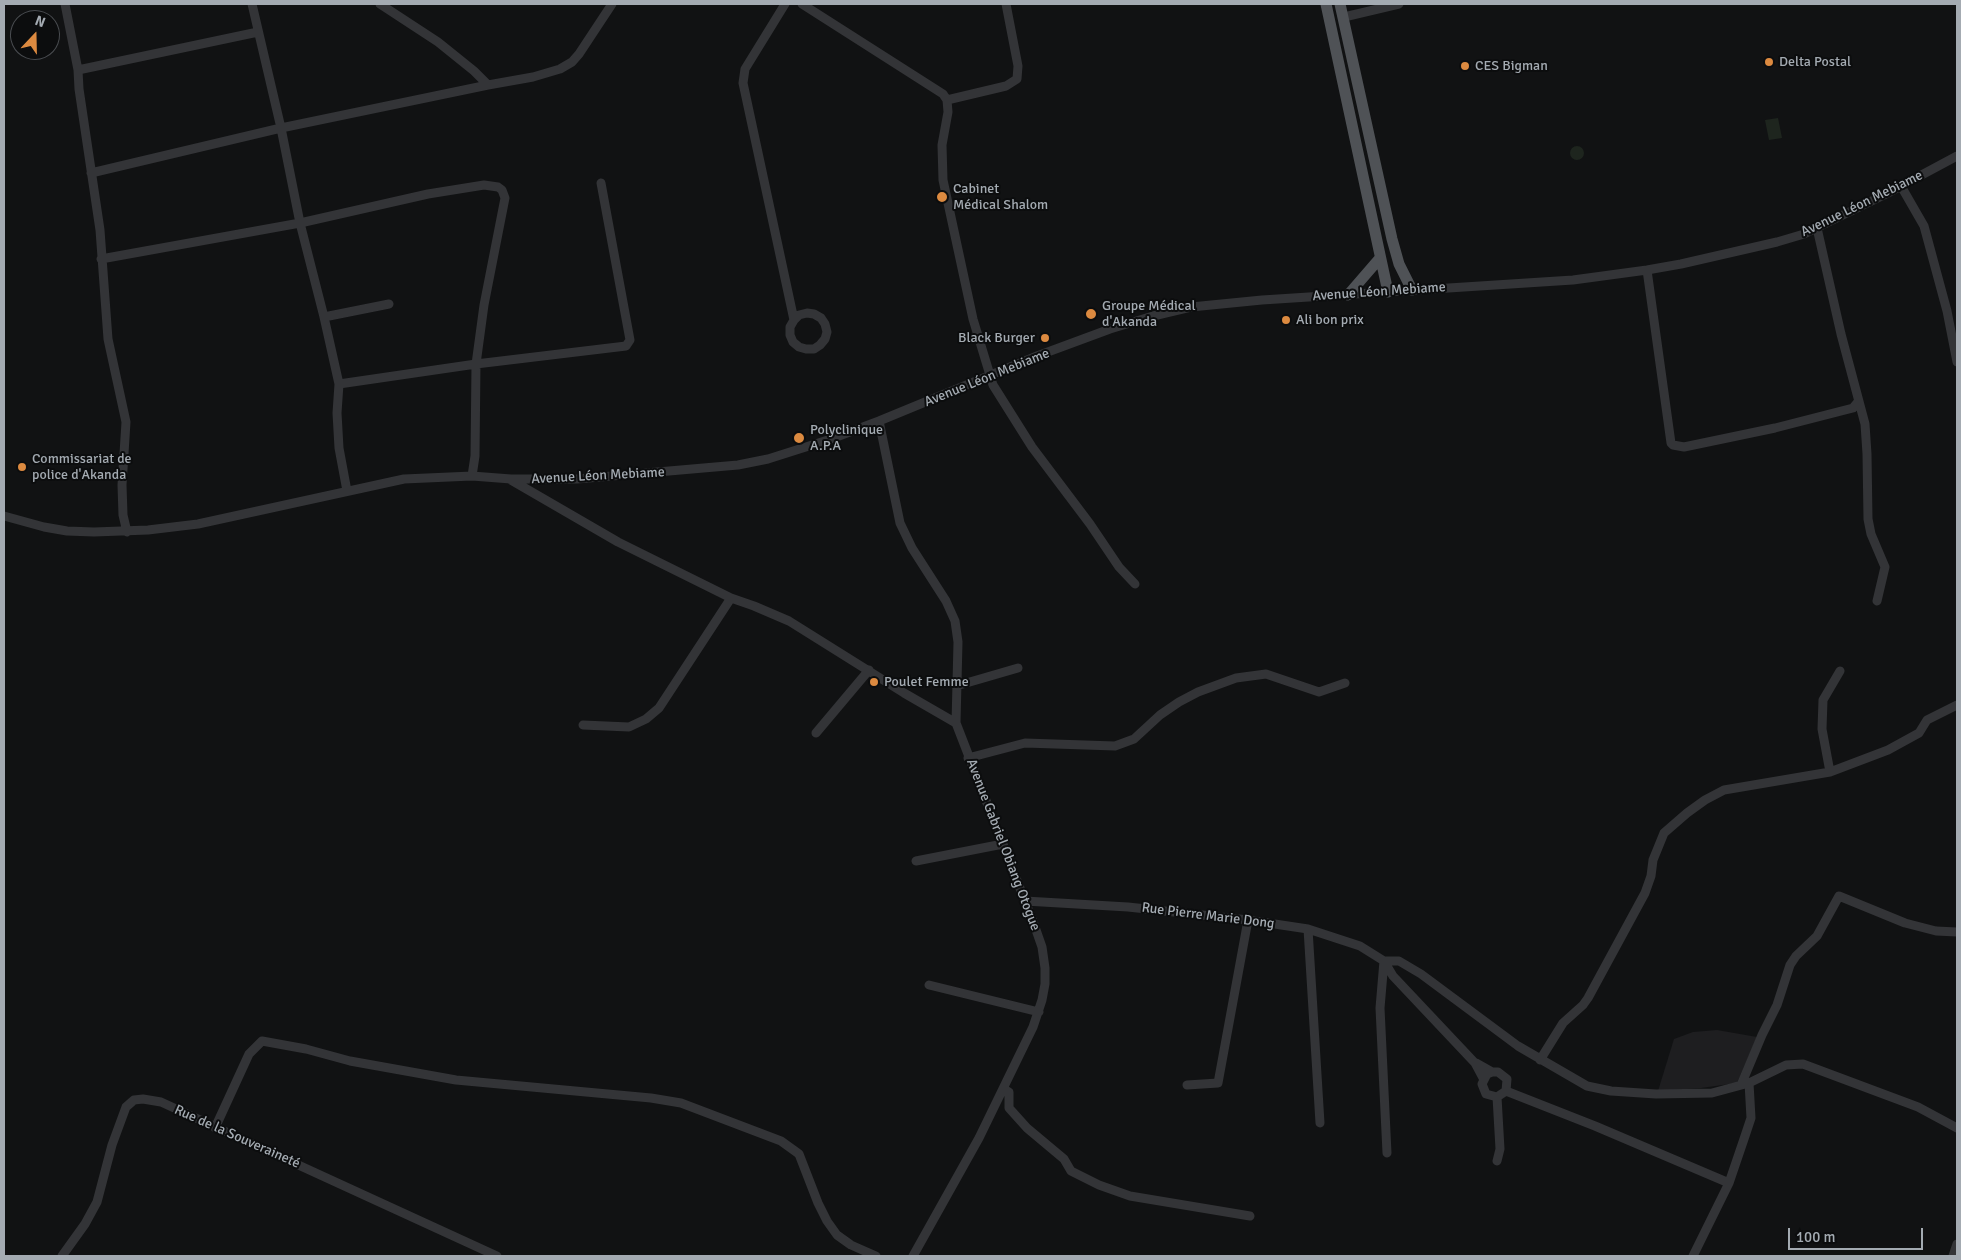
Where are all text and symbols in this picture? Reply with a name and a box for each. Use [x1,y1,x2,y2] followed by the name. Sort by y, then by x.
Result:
[10,10,60,60] north arrow
[33,12,48,31] text: N
[1779,54,1851,70] place label: Delta Postal
[1763,56,1775,68] marker: Delta Postal
[1475,58,1548,74] place label: CES Bigman
[1459,60,1471,72] marker: CES Bigman
[1798,167,1926,241] street label: Avenue Léon Mebiame
[953,181,1048,213] place label: Cabinet Médical Shalom
[935,190,949,204] marker: Cabinet Médical Shalom
[1312,279,1446,305] street label: Avenue Léon Mebiame
[1102,298,1196,331] place label: Groupe Médical d'Akanda
[1084,307,1098,321] marker: Groupe Médical d'Akanda
[1296,312,1364,328] place label: Ali bon prix
[1280,314,1292,326] marker: Ali bon prix
[958,330,1035,346] place label: Black Burger
[1039,332,1051,344] marker: Black Burger
[922,345,1052,411] street label: Avenue Léon Mebiame
[810,422,883,454] place label: Polyclinique A.P.A
[792,431,806,445] marker: Polyclinique A.P.A
[32,451,132,484] place label: Commissariat de police d'Akanda
[16,461,28,473] marker: Commissariat de police d'Akanda
[531,464,665,488] street label: Avenue Léon Mebiame
[884,674,969,690] place label: Poulet Femme
[868,676,880,688] marker: Poulet Femme
[962,757,1044,933] street label: Avenue Gabriel Obiang Otogue
[1141,900,1275,932] street label: Rue Pierre Marie Dong
[171,1102,303,1172] street label: Rue de la Souveraineté
[1791,1218,1926,1250] scale bar
[1796,1228,1836,1246] text: 100 m

